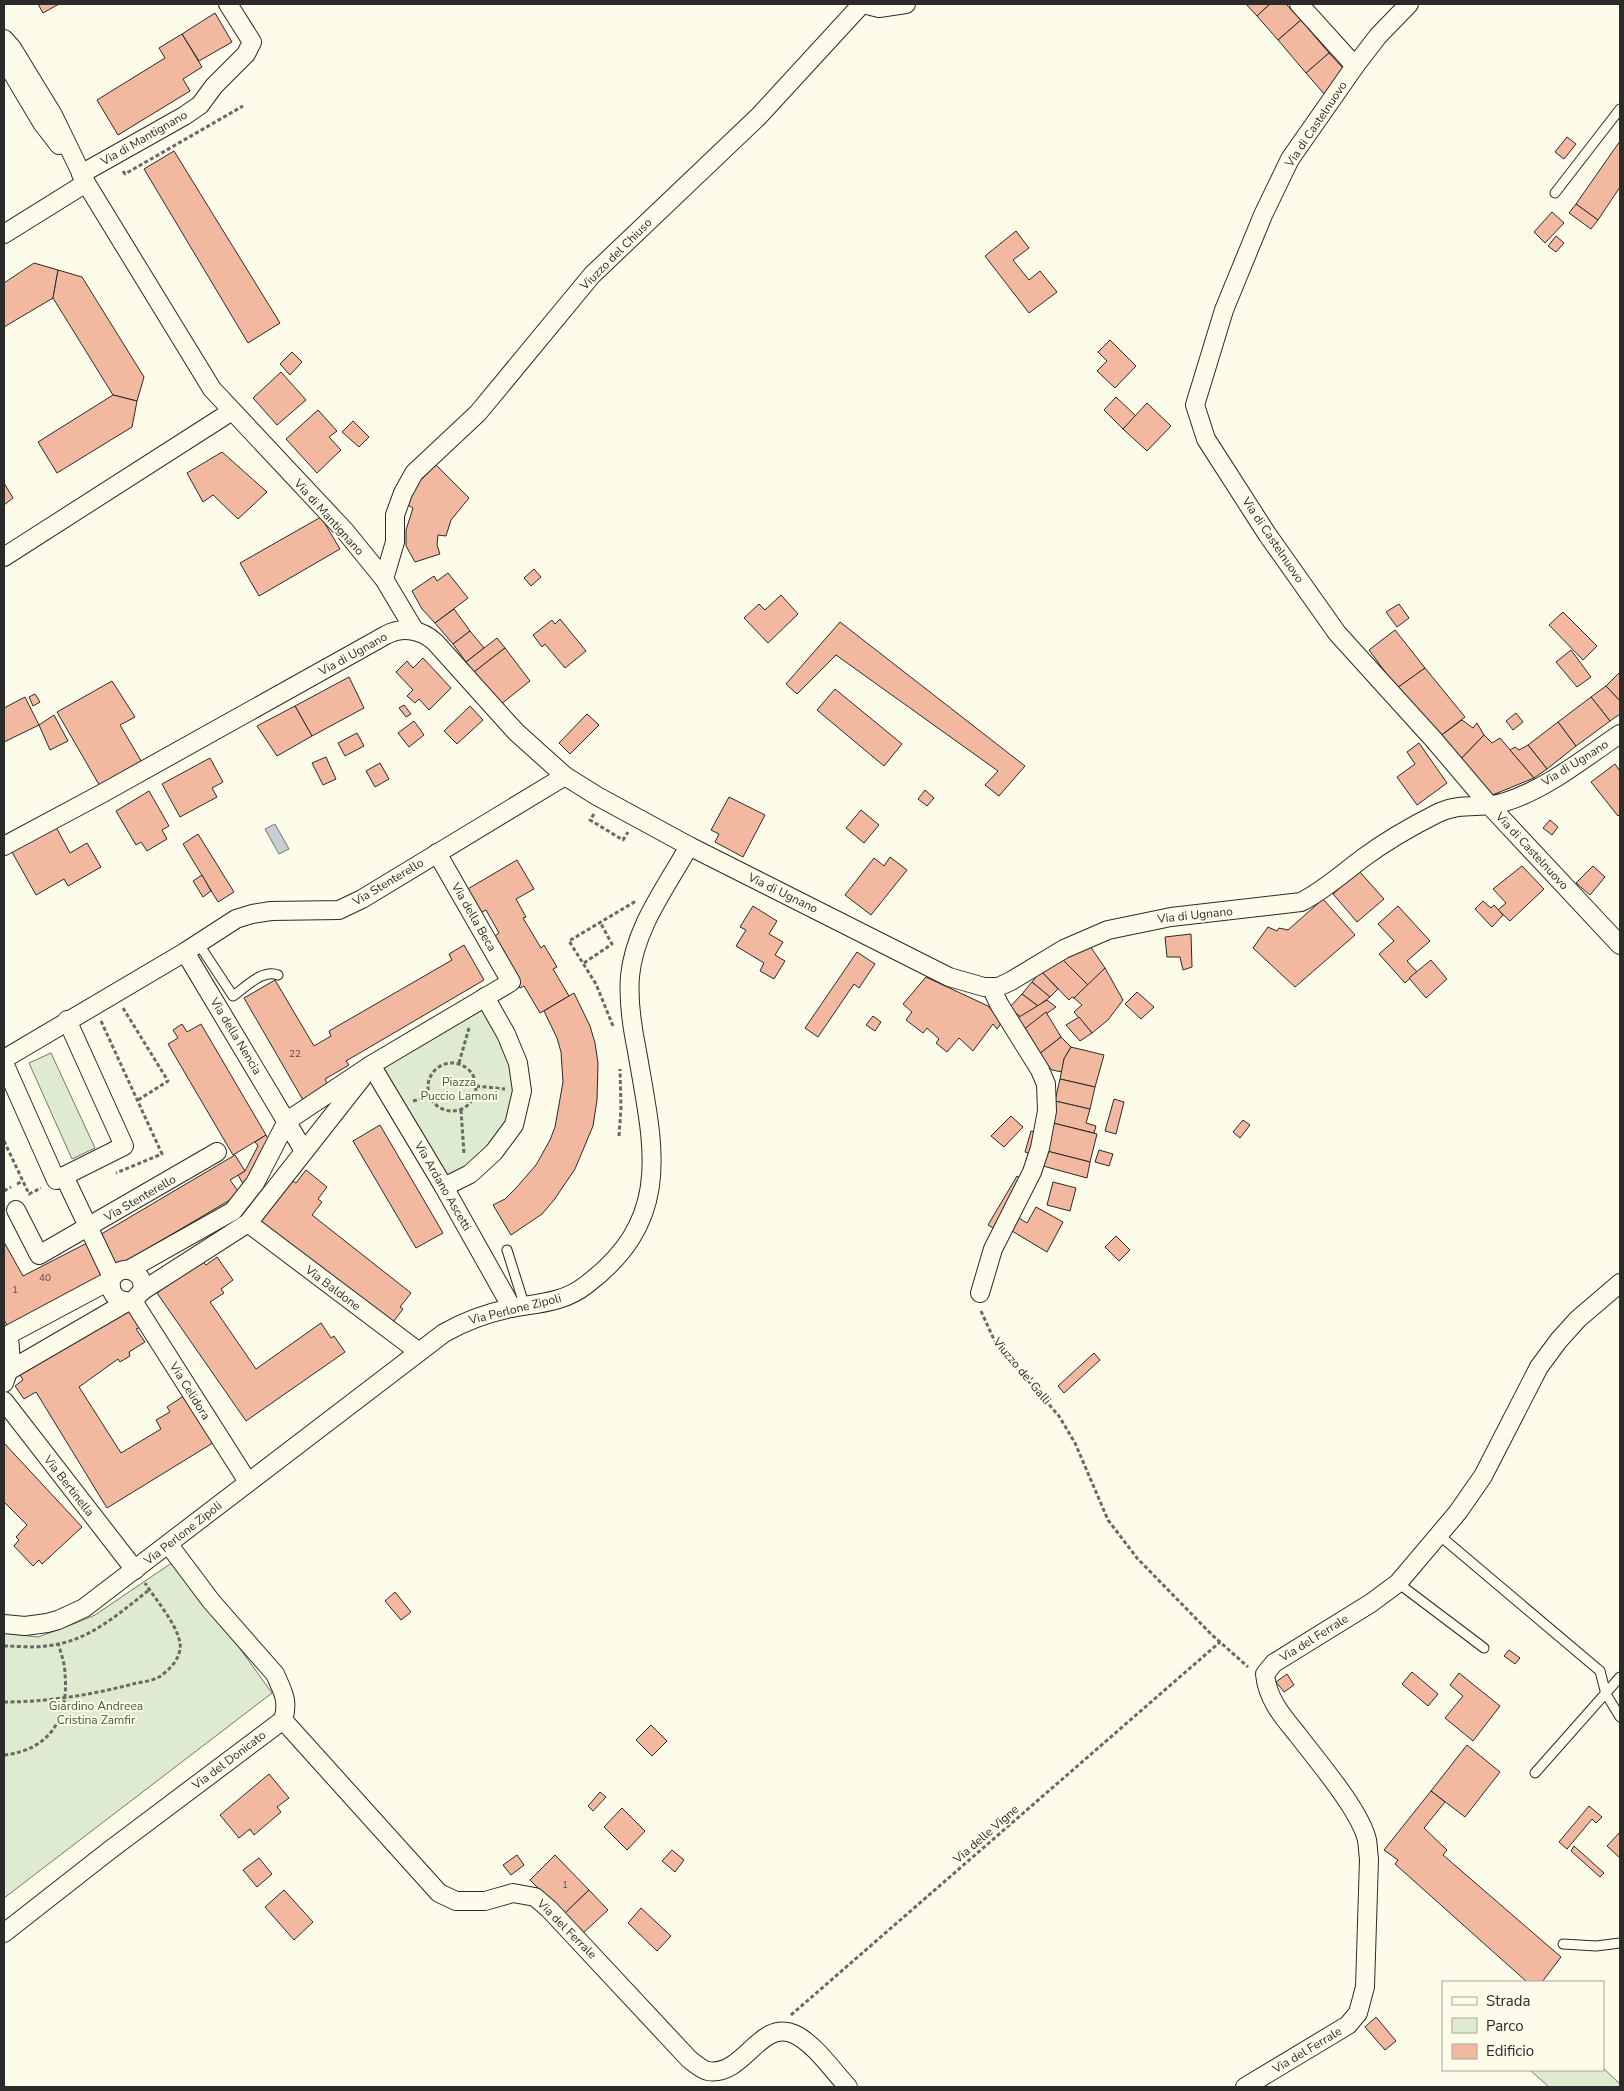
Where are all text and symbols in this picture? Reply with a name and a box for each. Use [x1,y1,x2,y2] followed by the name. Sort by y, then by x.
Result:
[1281,78,1351,171] street label: Via di Castelnuovo
[97,107,190,170] street label: Via di Mantignano
[576,214,656,294] street label: Viuzzo del Chiuso
[290,475,368,559] street label: Via di Mantignano
[1238,493,1308,586] street label: Via di Castelnuovo
[315,628,390,680] street label: Via di Ugnano
[1538,736,1612,790] street label: Via di Ugnano
[1491,808,1572,893] street label: Via di Castelnuovo
[349,854,427,910] street label: Via Stenterello
[745,869,821,917] street label: Via di Ugnano
[447,879,500,954] street label: Via della Beca
[1155,903,1234,927] street label: Via di Ugnano
[206,994,265,1078] street label: Via della Nencia
[289,1047,301,1061] house number: 22
[420,1074,498,1104] park label: Piazza Puccio Lamoni
[410,1138,475,1234] street label: Via Ardano Ascetti
[100,1171,179,1225] street label: Via Stenterello
[301,1261,364,1314] street label: Via Baldone
[39,1271,51,1285] house number: 40
[12,1283,18,1297] house number: 1
[466,1290,563,1328] street label: Via Perlone Zipoli
[989,1333,1055,1408] street label: Viuzzo de' Galli
[165,1358,214,1423] street label: Via Celidora
[40,1451,98,1520] street label: Via Bertinella
[140,1498,225,1569] street label: Via Perlone Zipoli
[1276,1611,1351,1666] street label: Via del Ferrale
[49,1698,143,1728] park label: Giardino Andreea Cristina Zamfir
[188,1727,269,1794] street label: Via del Donicato
[949,1801,1022,1867] street label: Via delle Vigne
[562,1878,568,1892] house number: 1
[533,1895,600,1962] street label: Via del Ferrale
[1442,1981,1604,2071] legend
[1486,1991,1530,2011] text: Strada
[1486,2016,1524,2036] text: Parco
[1269,2023,1345,2077] street label: Via del Ferrale
[1486,2041,1534,2061] text: Edificio

